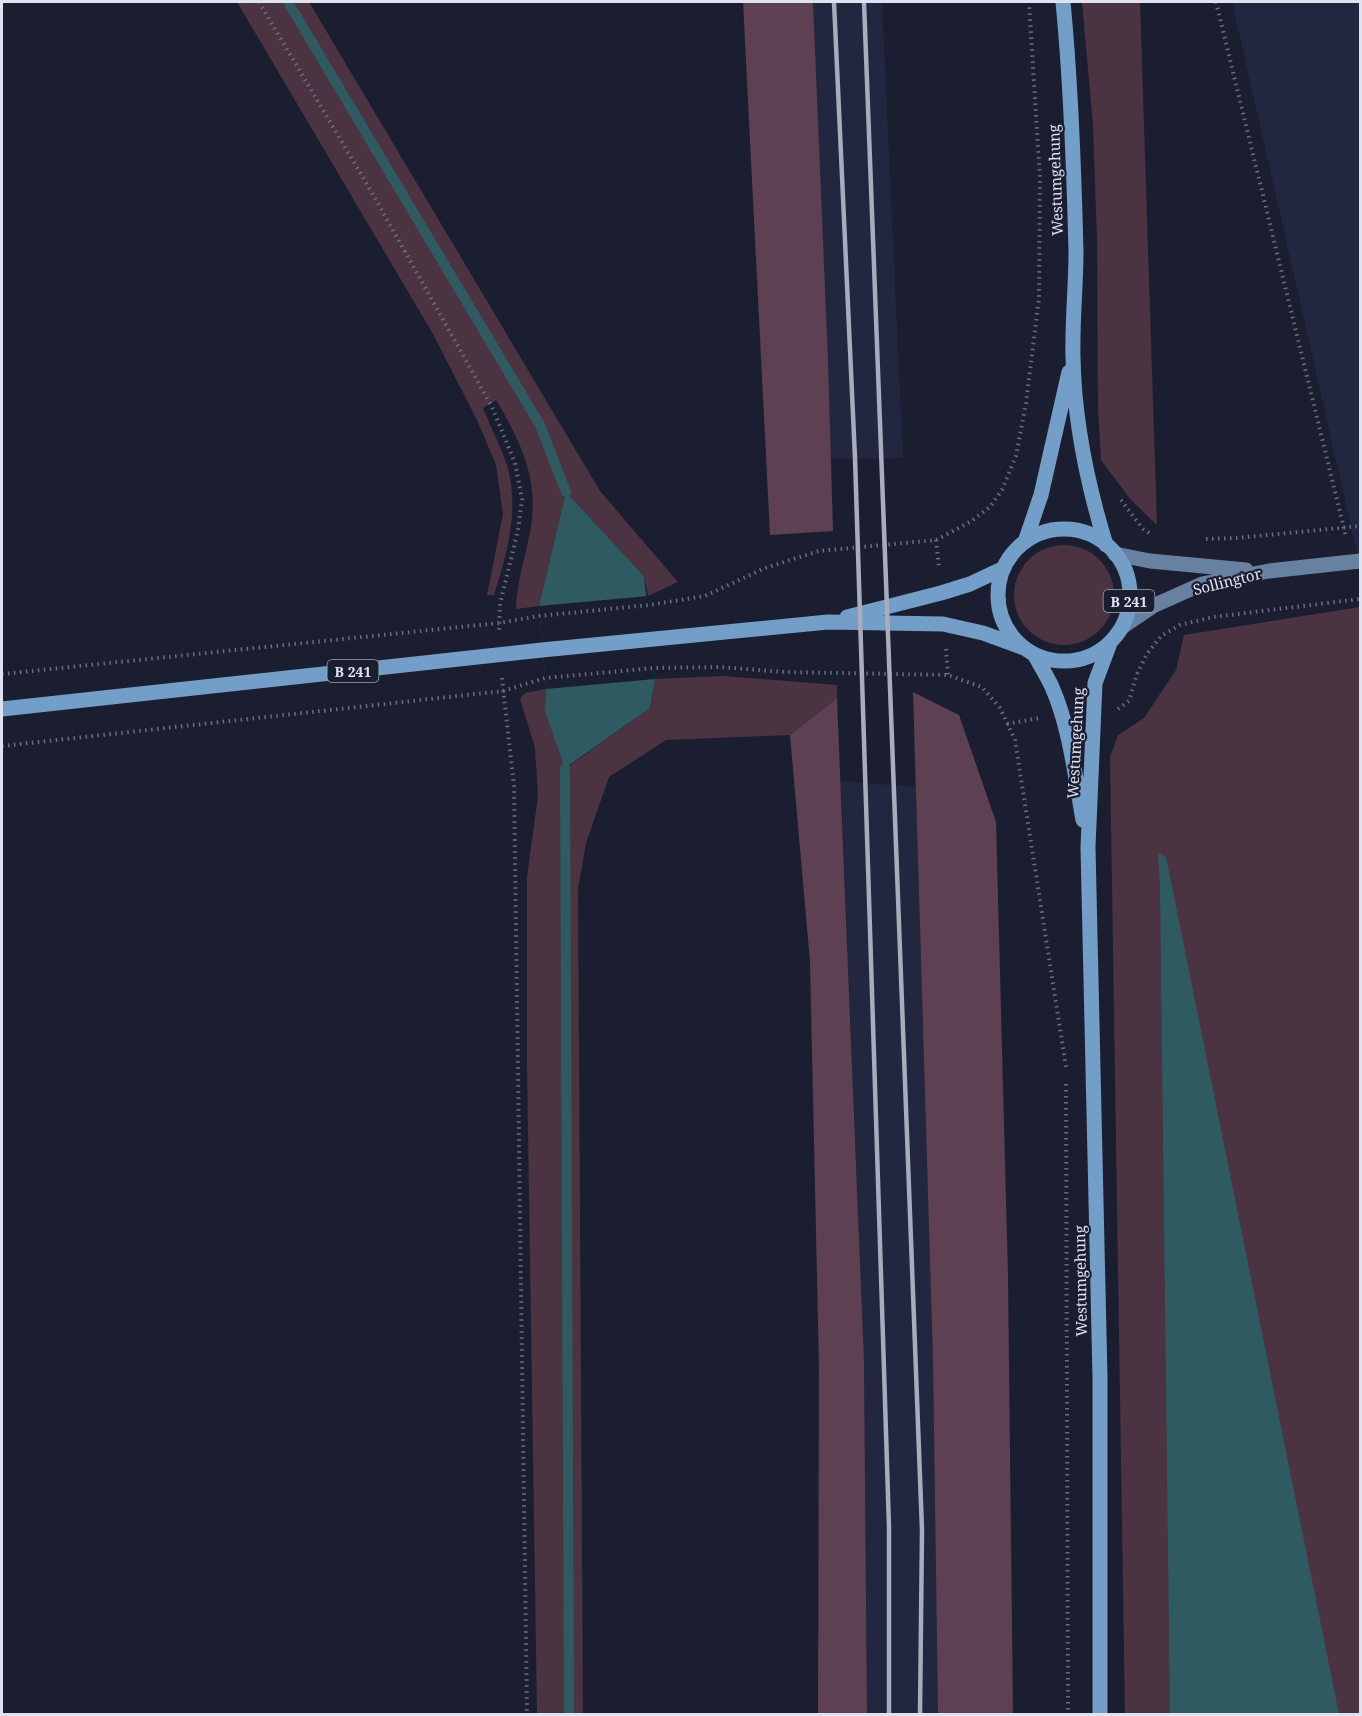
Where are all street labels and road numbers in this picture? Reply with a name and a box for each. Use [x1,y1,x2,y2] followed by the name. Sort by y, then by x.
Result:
[1043,124,1067,236] street label: Westumgehung
[1191,563,1263,599] street label: Sollingtor
[1104,590,1154,612] road number: B 241
[328,660,378,682] road number: B 241
[1062,687,1088,799] street label: Westumgehung
[1069,1225,1091,1337] street label: Westumgehung

